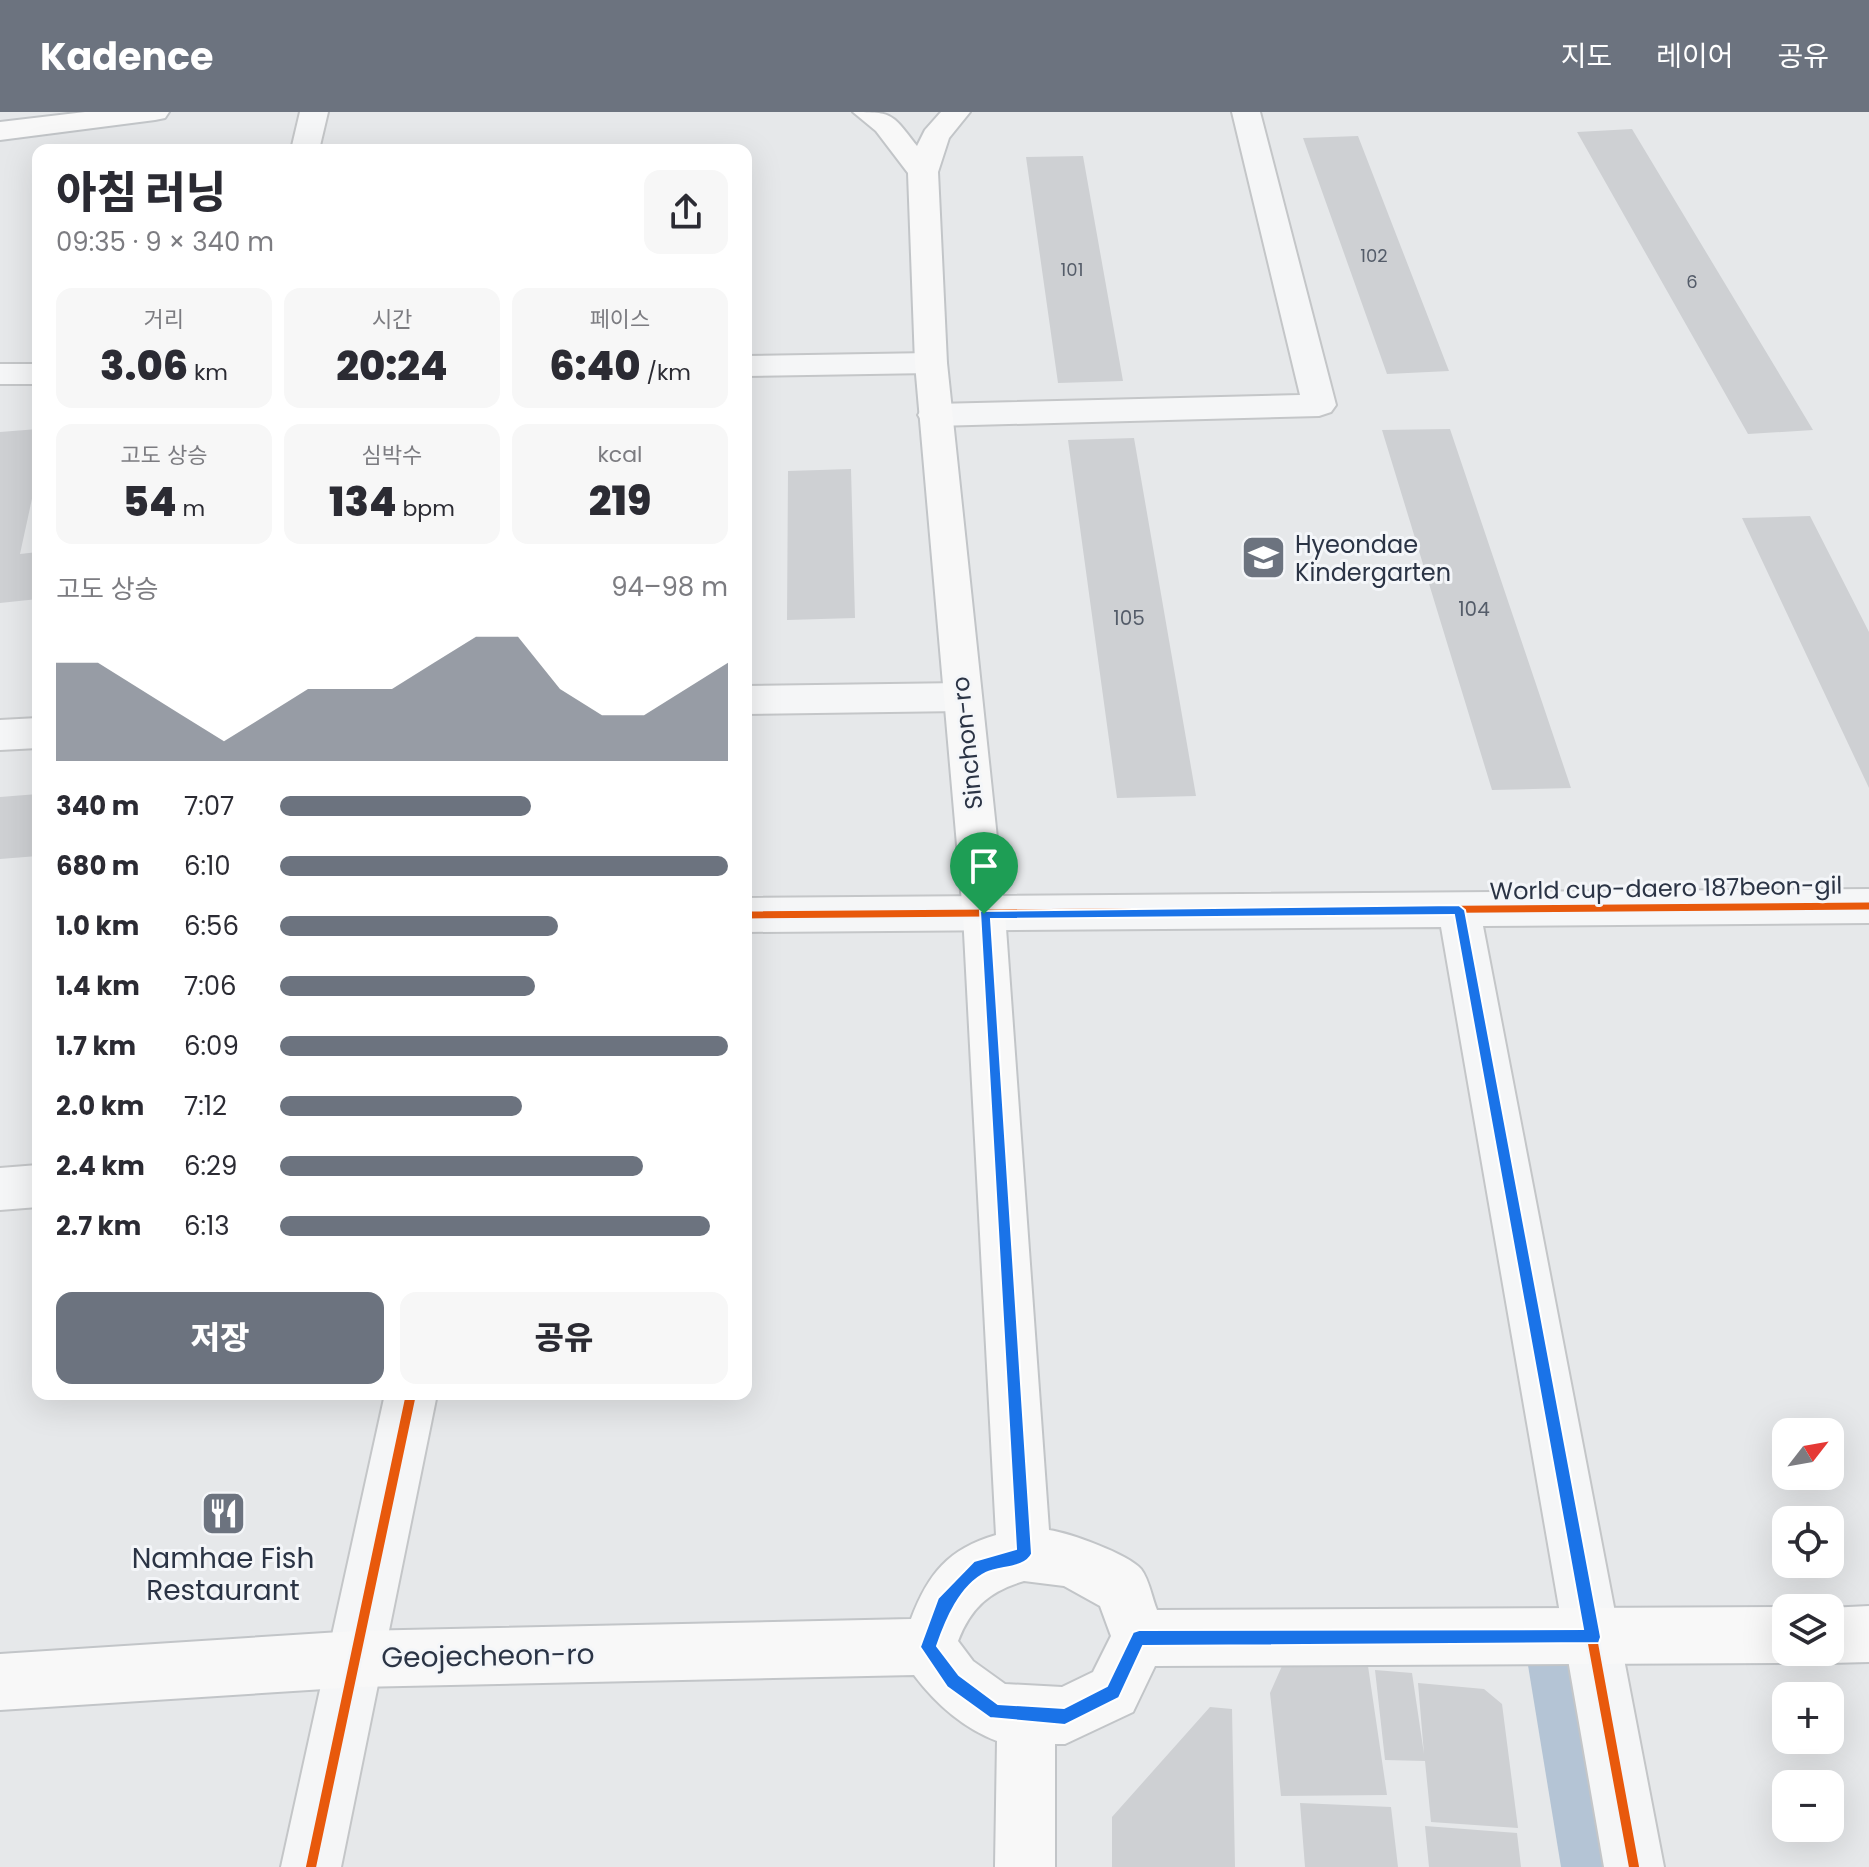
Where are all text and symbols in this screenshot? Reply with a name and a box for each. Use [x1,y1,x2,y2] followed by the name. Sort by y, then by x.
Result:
[40,30,214,83] text: Kadence
[1561,37,1612,76] text: 지도
[1656,37,1733,76] text: 레이어
[1777,37,1829,76] text: 공유
[56,162,226,223] text: 아침 러닝
[644,170,728,254] button: share
[56,224,274,260] text: 09:35 · 9 × 340 m
[1360,243,1388,268] house number: 102
[1061,257,1083,282] house number: 101
[1686,269,1698,294] house number: 6
[144,304,184,335] text: 거리
[372,304,412,335] text: 시간
[590,304,650,335] text: 페이스
[100,338,188,394] text: 3.06
[336,338,448,394] text: 20:24
[549,338,641,394] text: 6:40
[188,357,228,388] text: km
[641,357,691,388] text: /km
[598,439,642,470] text: kcal
[121,440,207,471] text: 고도 상승
[362,440,422,471] text: 심박수
[589,473,651,529] text: 219
[123,474,177,530] text: 54
[329,474,397,530] text: 134
[177,493,205,524] text: m
[397,493,455,524] text: bpm
[1295,528,1451,589] place label: Hyeondae Kindergarten
[1240,534,1288,582] school or university icon: Hyeondae Kindergarten
[611,569,728,605] text: 94–98 m
[56,571,159,607] text: 고도 상승
[1458,595,1490,623] house number: 104
[1113,604,1145,632] house number: 105
[944,675,990,811] street label: Sinchon-ro
[56,788,139,824] text: 340 m
[184,788,234,824] text: 7:07
[950,832,1018,914] pin
[962,844,1006,888] icon: arrive
[56,848,139,884] text: 680 m
[184,848,231,884] text: 6:10
[1489,868,1843,908] street label: World cup-daero 187beon-gil
[56,908,139,944] text: 1.0 km
[184,908,239,944] text: 6:56
[56,968,140,1004] text: 1.4 km
[184,968,237,1004] text: 7:06
[56,1028,136,1064] text: 1.7 km
[184,1028,239,1064] text: 6:09
[56,1088,144,1124] text: 2.0 km
[184,1088,227,1124] text: 7:12
[56,1148,145,1184] text: 2.4 km
[184,1148,237,1184] text: 6:29
[56,1208,141,1244] text: 2.7 km
[184,1208,230,1244] text: 6:13
[56,1292,384,1384] button: 저장
[400,1292,728,1384] button: 공유
[1772,1418,1844,1490] north arrow
[1772,1418,1844,1842] map controls
[199,1490,247,1538] restaurant icon: Namhae Fish Restaurant
[1772,1506,1844,1578] button: locate
[132,1539,314,1610] place label: Namhae Fish Restaurant
[1772,1594,1844,1666] button: layers
[381,1635,595,1677] street label: Geojecheon-ro
[1772,1682,1844,1754] button: +
[1772,1770,1844,1842] button: −

